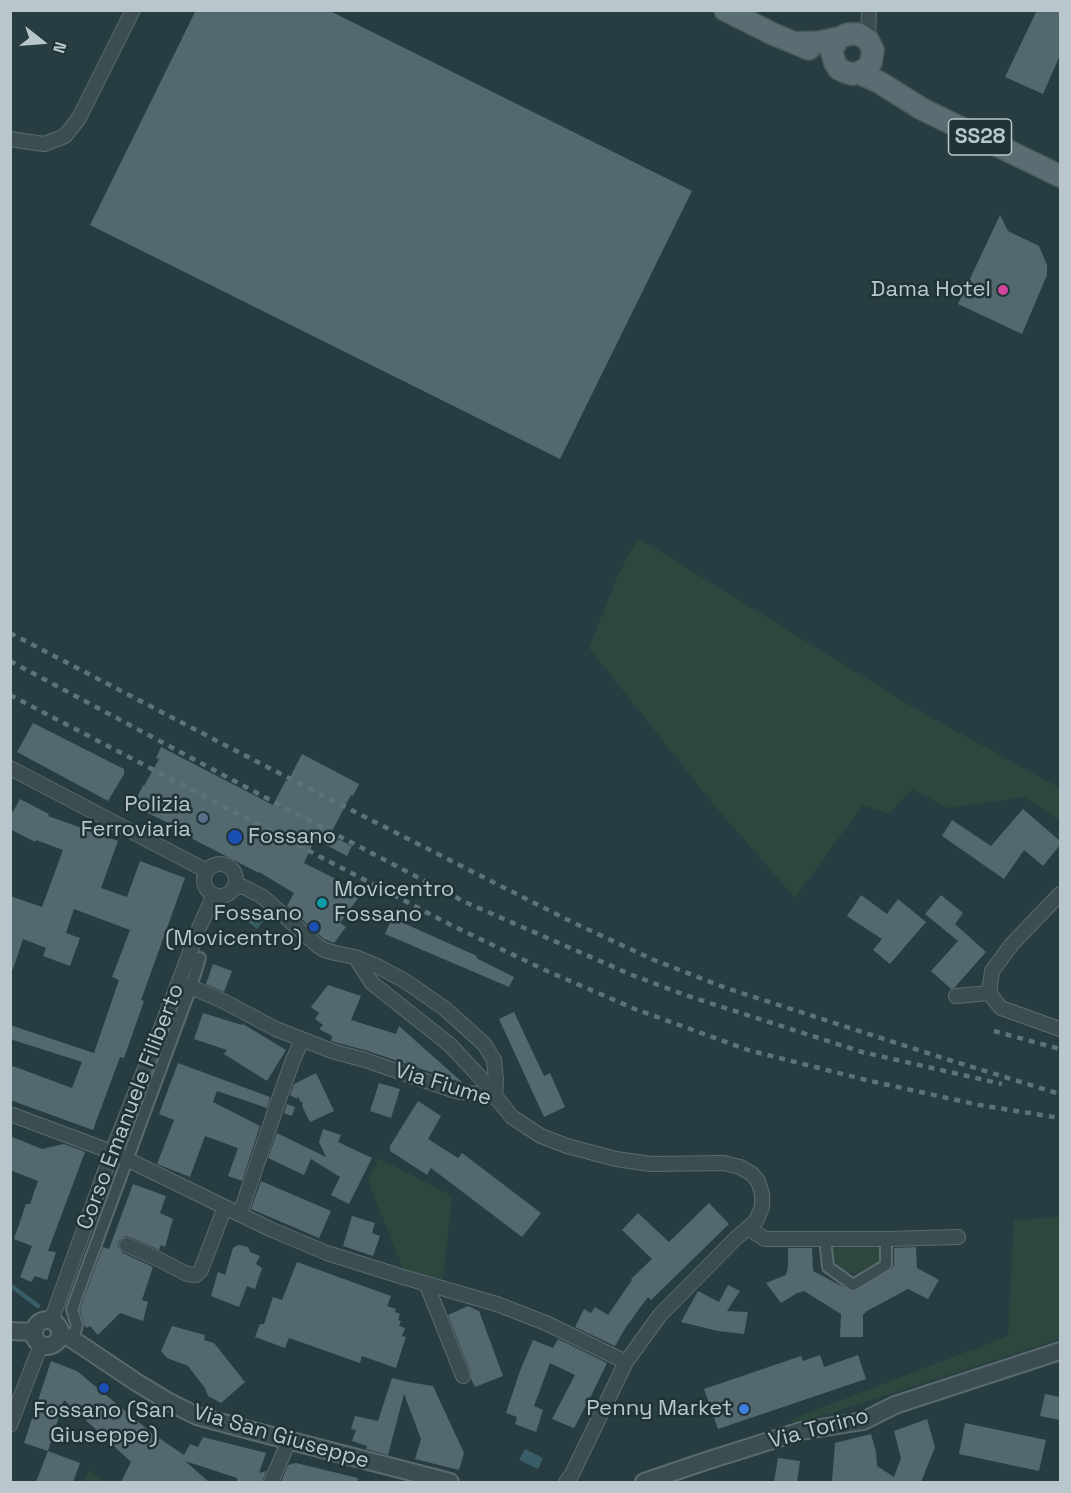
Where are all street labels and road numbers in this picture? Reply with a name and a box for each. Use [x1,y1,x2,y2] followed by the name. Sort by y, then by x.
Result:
[948,119,1012,155] road number: SS28
[72,980,190,1234] street label: Corso Emanuele Filiberto
[391,1058,495,1112] street label: Via Fiume
[190,1399,372,1475] street label: Via San Giuseppe
[766,1403,872,1455] street label: Via Torino

